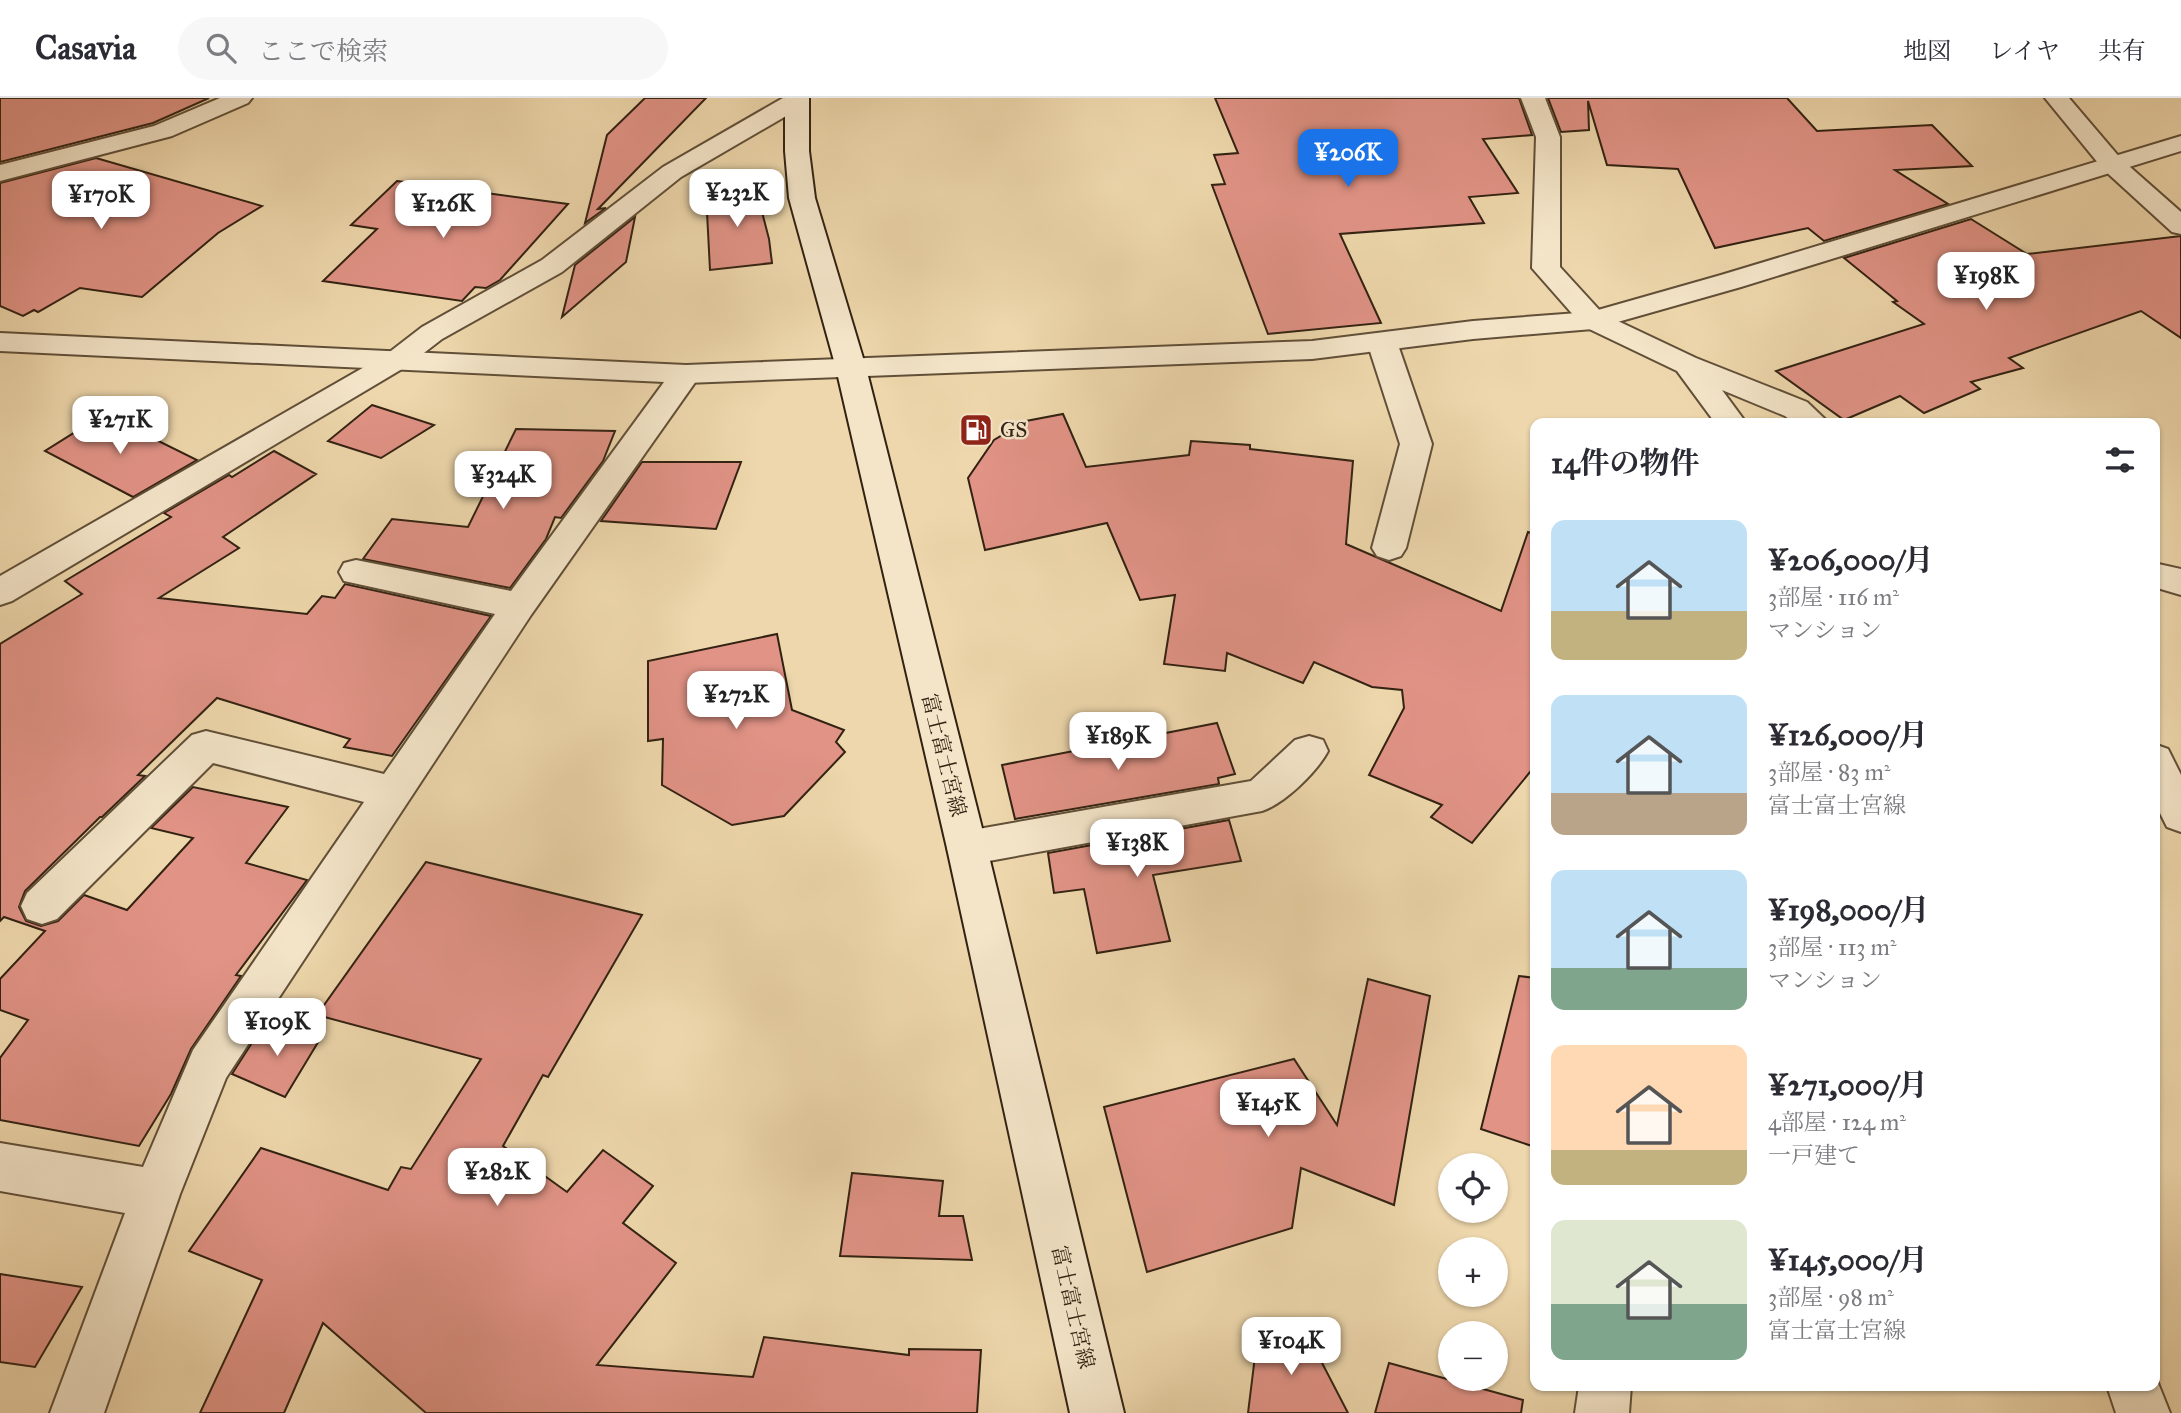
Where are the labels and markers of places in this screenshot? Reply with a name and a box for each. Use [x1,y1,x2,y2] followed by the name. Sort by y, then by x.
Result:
[1299,130,1397,189] pin: ¥206K
[688,170,786,229] pin: ¥232K
[52,172,150,231] pin: ¥170K
[394,180,492,240] pin: ¥126K
[1937,252,2035,312] pin: ¥198K
[71,396,169,456] pin: ¥271K
[957,411,995,449] fuel station icon: GS
[1000,417,1027,443] place label: GS
[454,452,552,511] pin: ¥324K
[687,672,785,731] pin: ¥272K
[1069,712,1167,772] pin: ¥189K
[1088,820,1186,879] pin: ¥138K
[228,998,326,1058] pin: ¥109K
[1219,1080,1317,1139] pin: ¥145K
[448,1148,546,1208] pin: ¥282K
[1242,1318,1340,1377] pin: ¥104K

